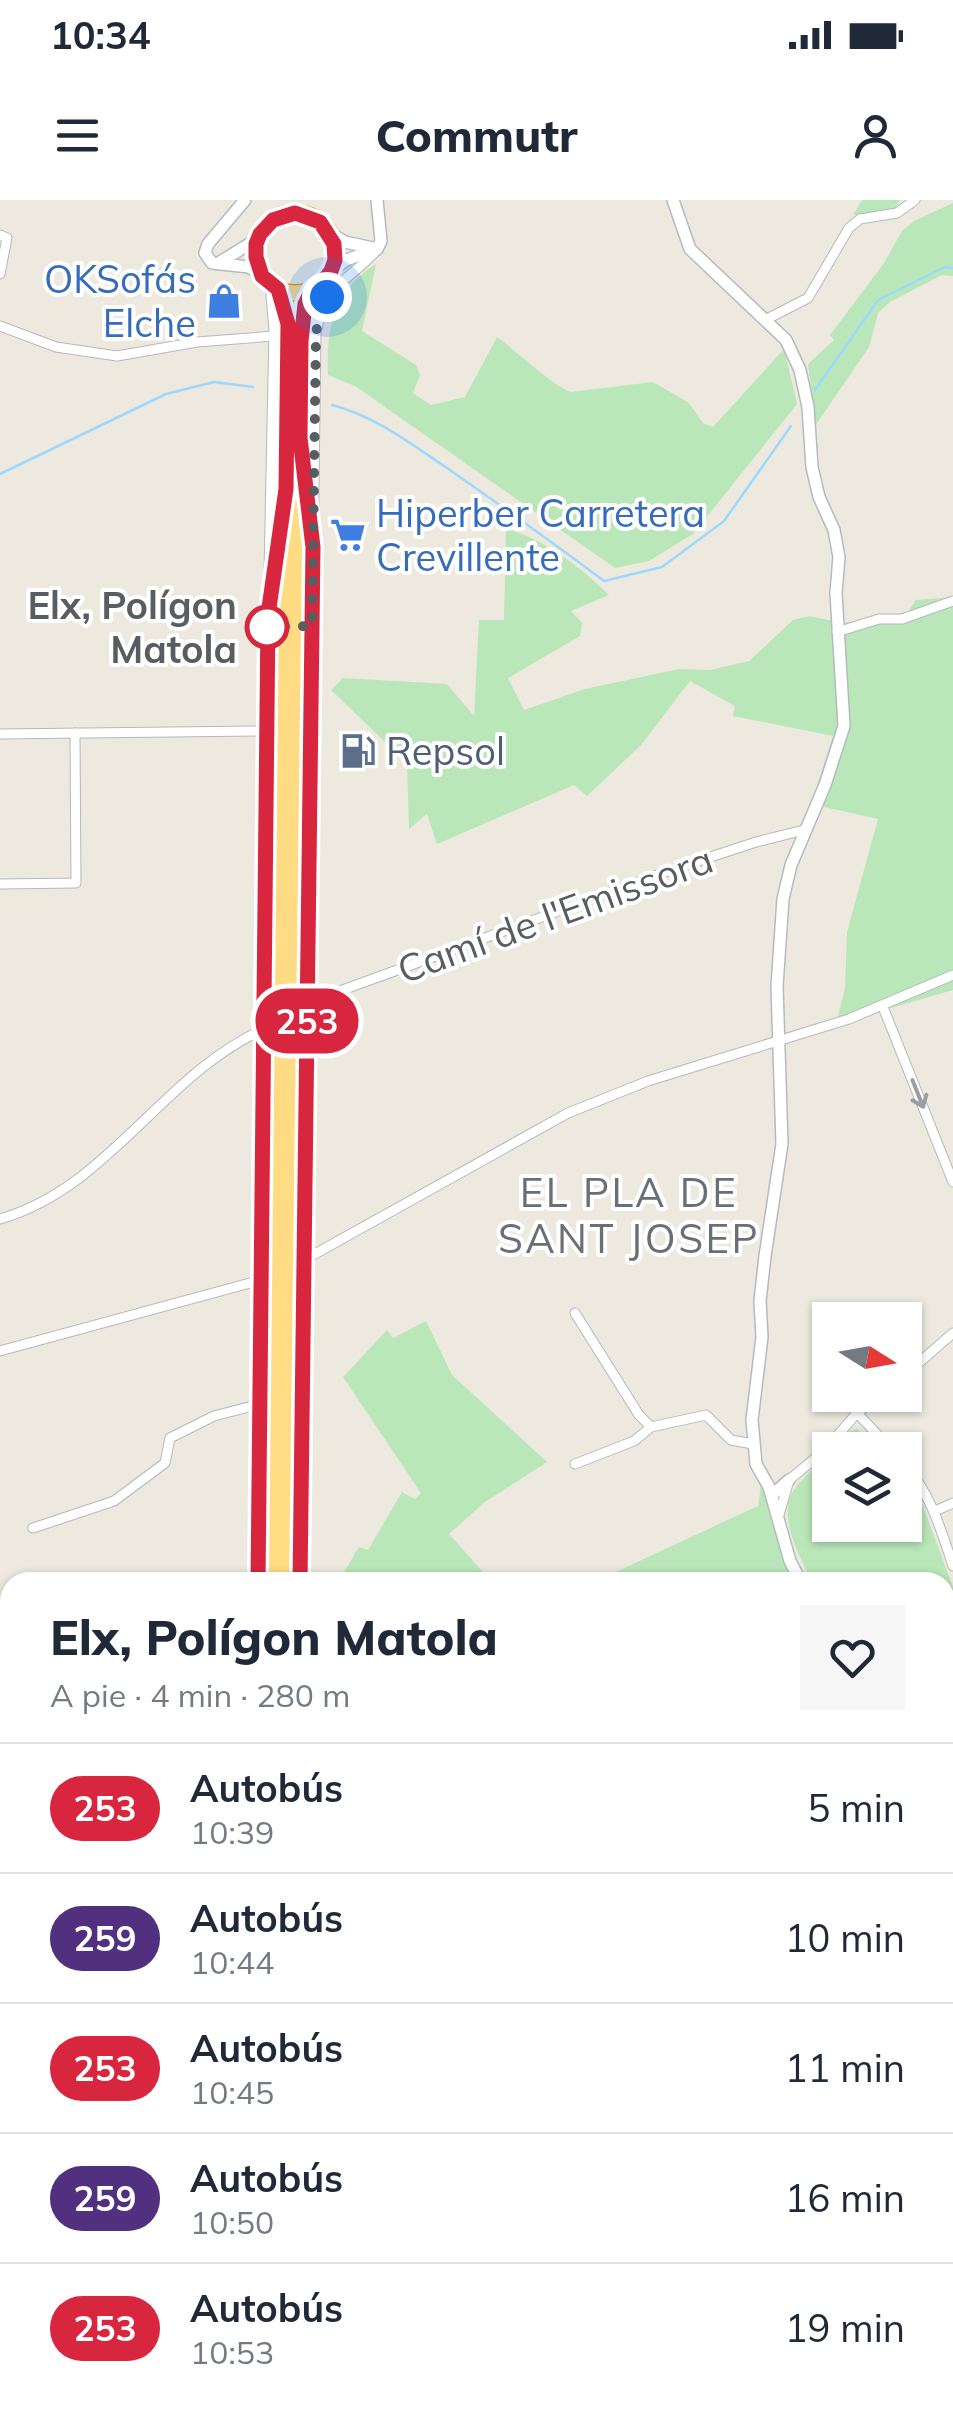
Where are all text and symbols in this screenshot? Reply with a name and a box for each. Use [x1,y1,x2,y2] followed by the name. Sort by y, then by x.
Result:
[50,11,151,59] text: 10:34
[375,107,578,163] text: Commutr
[50,108,105,163] icon: menu
[848,108,903,163] icon: person
[44,255,196,347] place label: OKSofás Elche
[302,272,352,322] your location
[205,282,243,320] shop icon: OKSofás Elche
[376,489,705,581] place label: Hiperber Carretera Crevillente
[329,516,367,554] supermarket icon: Hiperber Carretera Crevillente
[27,581,237,673] place label: Elx, Polígon Matola
[246,606,288,648] marker: Elx, Polígon Matola
[386,727,505,775] place label: Repsol
[339,732,377,770] fuel station icon: Repsol
[391,835,719,993] street label: Camí de l'Emissora
[250,988,364,1054] line badge: 253
[275,999,339,1043] text: 253
[910,1079,928,1109] one-way arrow
[498,1167,760,1263] district label: EL PLA DE SANT JOSEP
[812,1302,922,1412] north arrow
[812,1302,922,1542] map controls
[812,1432,922,1542] button: layers
[800,1605,905,1710] button: heart
[50,1607,498,1667] text: Elx, Polígon Matola
[50,1675,350,1715] text: A pie · 4 min · 280 m
[190,1764,343,1812] text: Autobús
[808,1784,905,1832] text: 5 min
[73,1786,137,1830] text: 253
[190,1812,274,1852] text: 10:39
[190,1894,343,1942] text: Autobús
[785,1914,905,1962] text: 10 min
[73,1916,137,1960] text: 259
[190,1942,274,1982] text: 10:44
[190,2024,343,2072] text: Autobús
[785,2044,905,2092] text: 11 min
[73,2046,137,2090] text: 253
[190,2072,274,2112] text: 10:45
[190,2154,343,2202] text: Autobús
[785,2174,905,2222] text: 16 min
[73,2176,137,2220] text: 259
[190,2202,274,2242] text: 10:50
[190,2284,343,2332] text: Autobús
[785,2304,905,2352] text: 19 min
[73,2306,137,2350] text: 253
[190,2332,274,2372] text: 10:53

